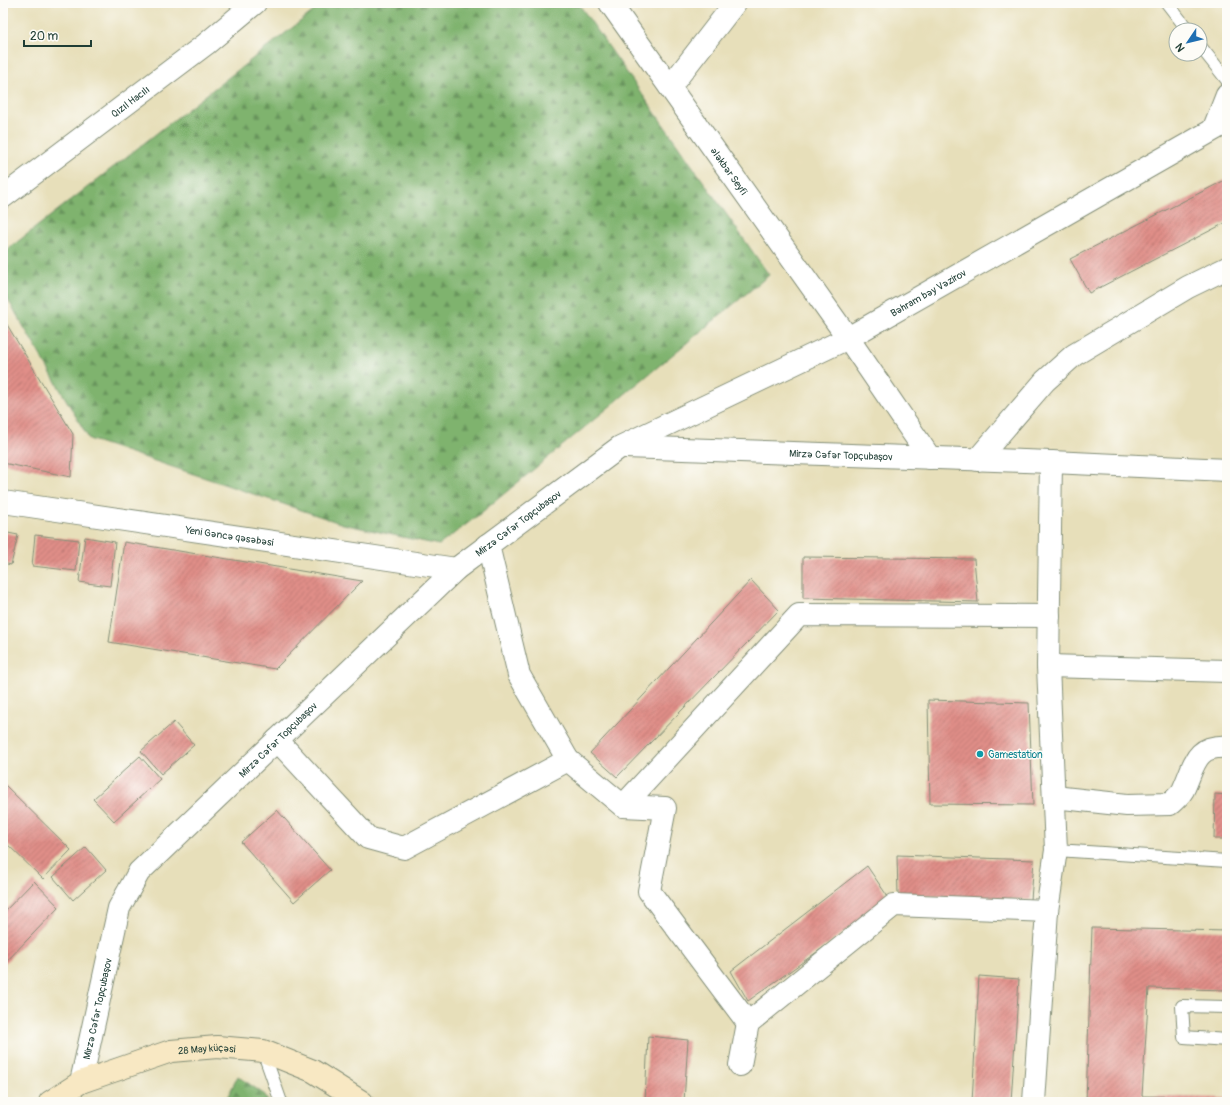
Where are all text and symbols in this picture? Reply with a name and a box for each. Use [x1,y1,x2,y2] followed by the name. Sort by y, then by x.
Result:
[24,22,91,48] scale bar
[1168,22,1208,62] north arrow
[30,29,59,44] text: 20 m
[1172,40,1188,54] text: N
[109,84,152,120] street label: Qızıl Hacılı
[708,145,750,198] street label: Ələkbər Seyfi
[888,267,969,320] street label: Bəhram bəy Vəzirov
[789,448,893,463] street label: Mirzə Cəfər Topçubaşov
[473,488,564,559] street label: Mirzə Cəfər Topçubaşov
[183,524,275,549] street label: Yeni Gəncə qəsəbəsi
[237,700,320,780] street label: Mirzə Cəfər Topçubaşov
[975,749,985,759] marker: Gamestation
[988,749,1043,761] place label: Gamestation
[81,957,115,1061] street label: Mirzə Cəfər Topçubaşov
[177,1042,236,1057] street label: 28 May küçəsi

